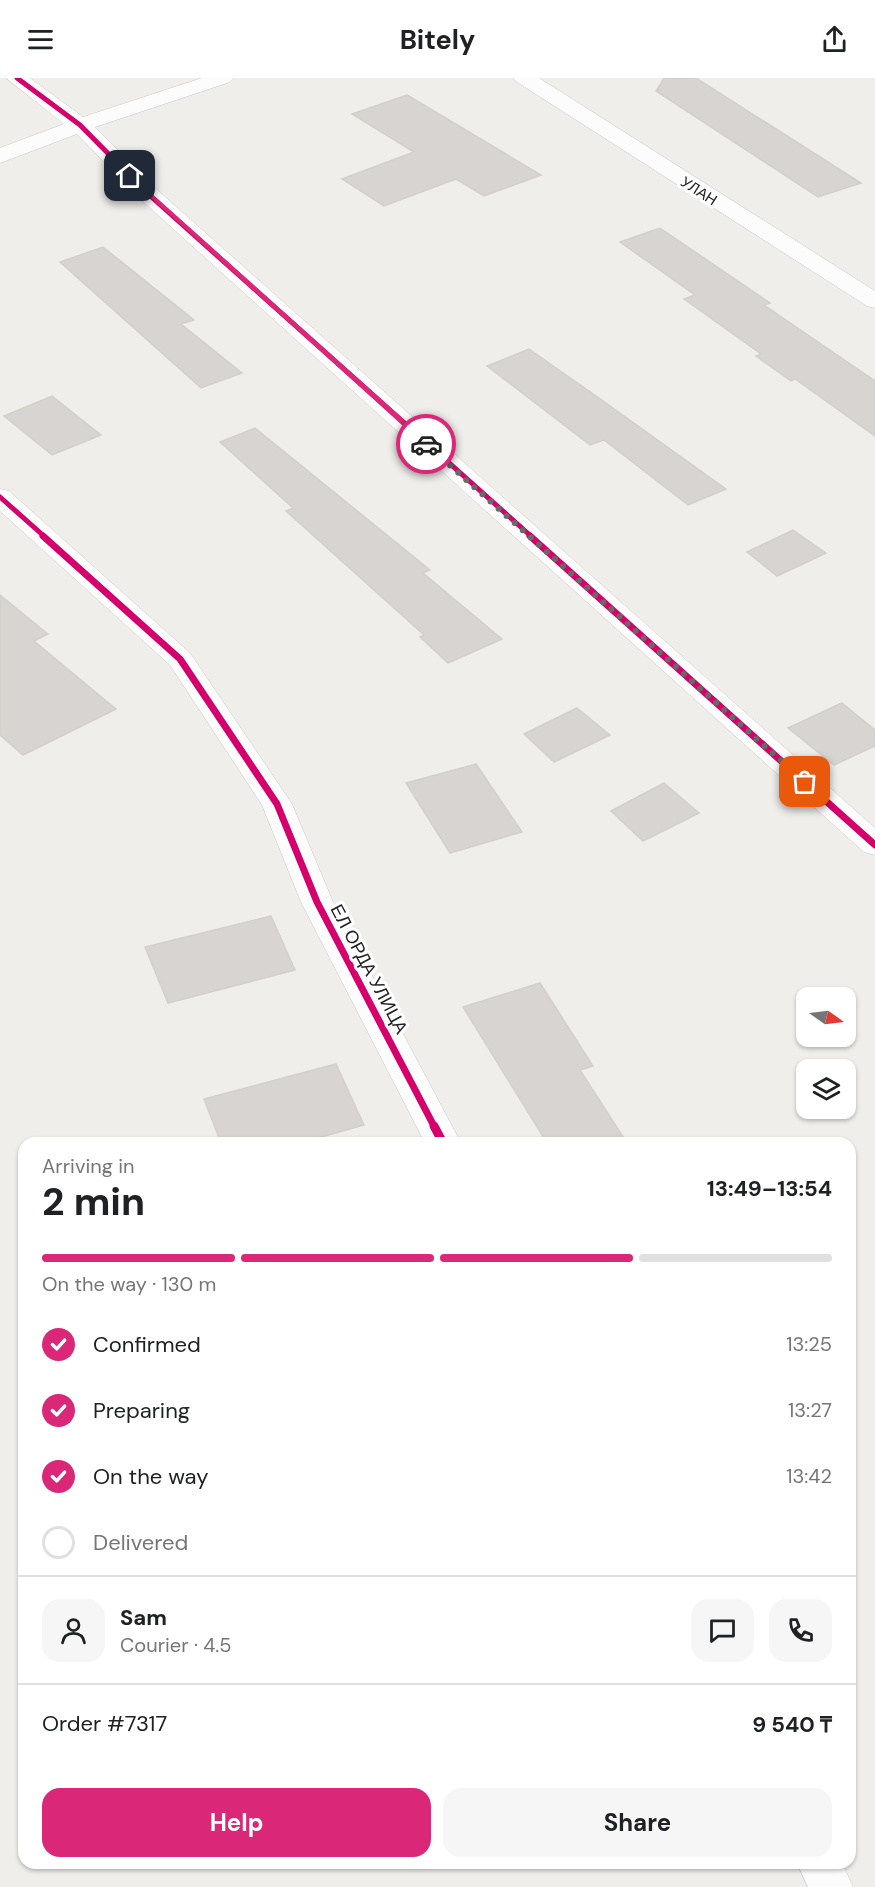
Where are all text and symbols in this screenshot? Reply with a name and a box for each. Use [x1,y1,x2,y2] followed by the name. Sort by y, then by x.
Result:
[400,22,475,57] text: Bitely
[24,23,57,56] icon: menu
[818,23,851,56] icon: share
[104,150,155,201] pin
[113,159,146,192] icon: home
[677,172,721,210] street label: УЛАН
[396,414,456,474] courier
[410,428,443,461] icon: car
[779,756,830,807] pin
[788,765,821,798] icon: bag
[325,900,413,1038] street label: ЕЛ ОРДА УЛИЦА
[796,987,856,1047] north arrow
[796,987,856,1119] map controls
[796,1059,856,1119] button: layers
[42,1153,134,1179] text: Arriving in
[707,1174,832,1203] text: 13:49–13:54
[42,1176,145,1227] text: 2 min
[42,1271,216,1297] text: On the way · 130 m
[42,1328,75,1361] icon: check
[93,1330,201,1359] text: Confirmed
[786,1331,832,1357] text: 13:25
[42,1394,75,1427] icon: check
[93,1396,190,1425] text: Preparing
[788,1397,832,1423] text: 13:27
[42,1460,75,1493] icon: check
[93,1462,208,1491] text: On the way
[786,1463,832,1489] text: 13:42
[93,1528,188,1557] text: Delivered
[42,1599,105,1662] button: person
[691,1599,754,1662] button: chat
[769,1599,832,1662] button: phone
[120,1603,167,1632] text: Sam
[120,1632,232,1658] text: Courier · 4.5
[42,1709,167,1738] text: Order #7317
[752,1710,832,1739] text: 9 540 ₸
[42,1788,431,1857] button: Help
[443,1788,832,1857] button: Share

